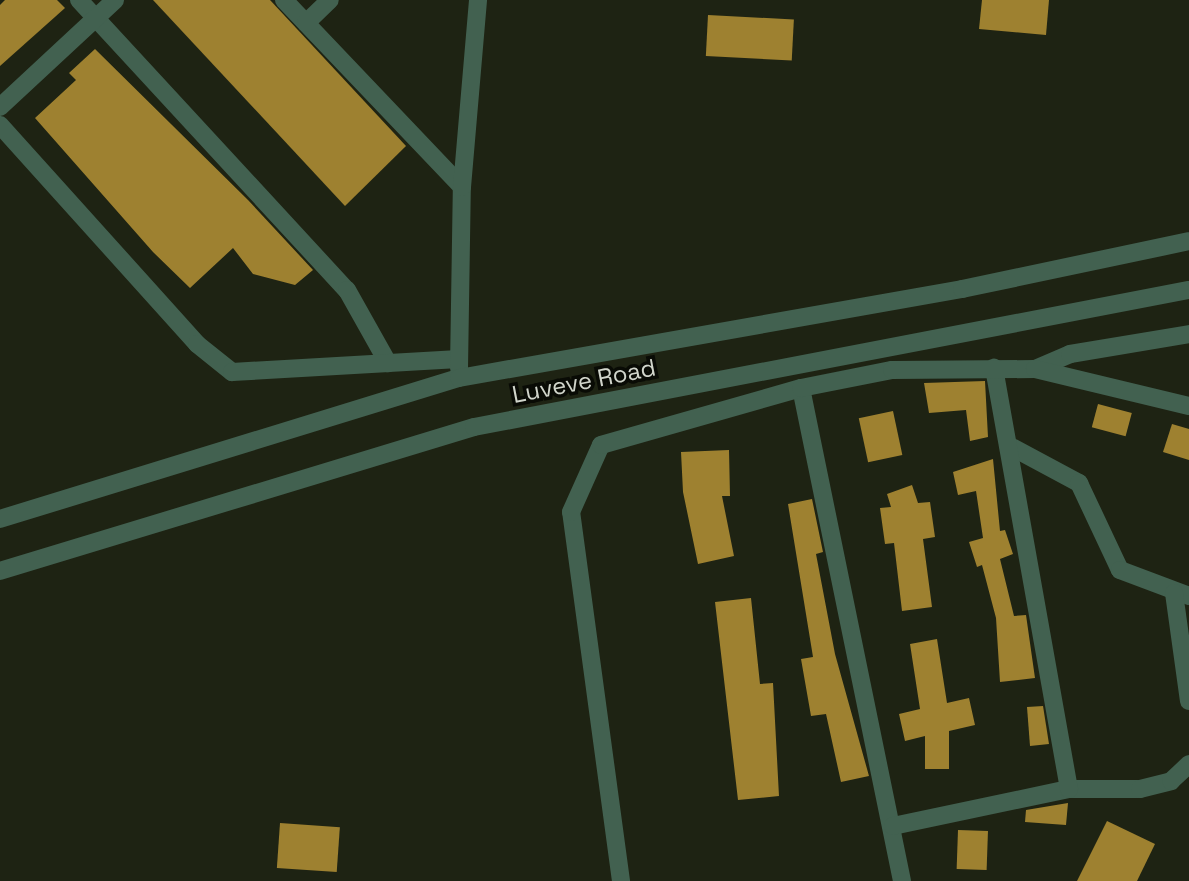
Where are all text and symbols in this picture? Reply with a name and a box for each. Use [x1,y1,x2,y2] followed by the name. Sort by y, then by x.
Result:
[510,353,658,409] street label: Luveve Road

